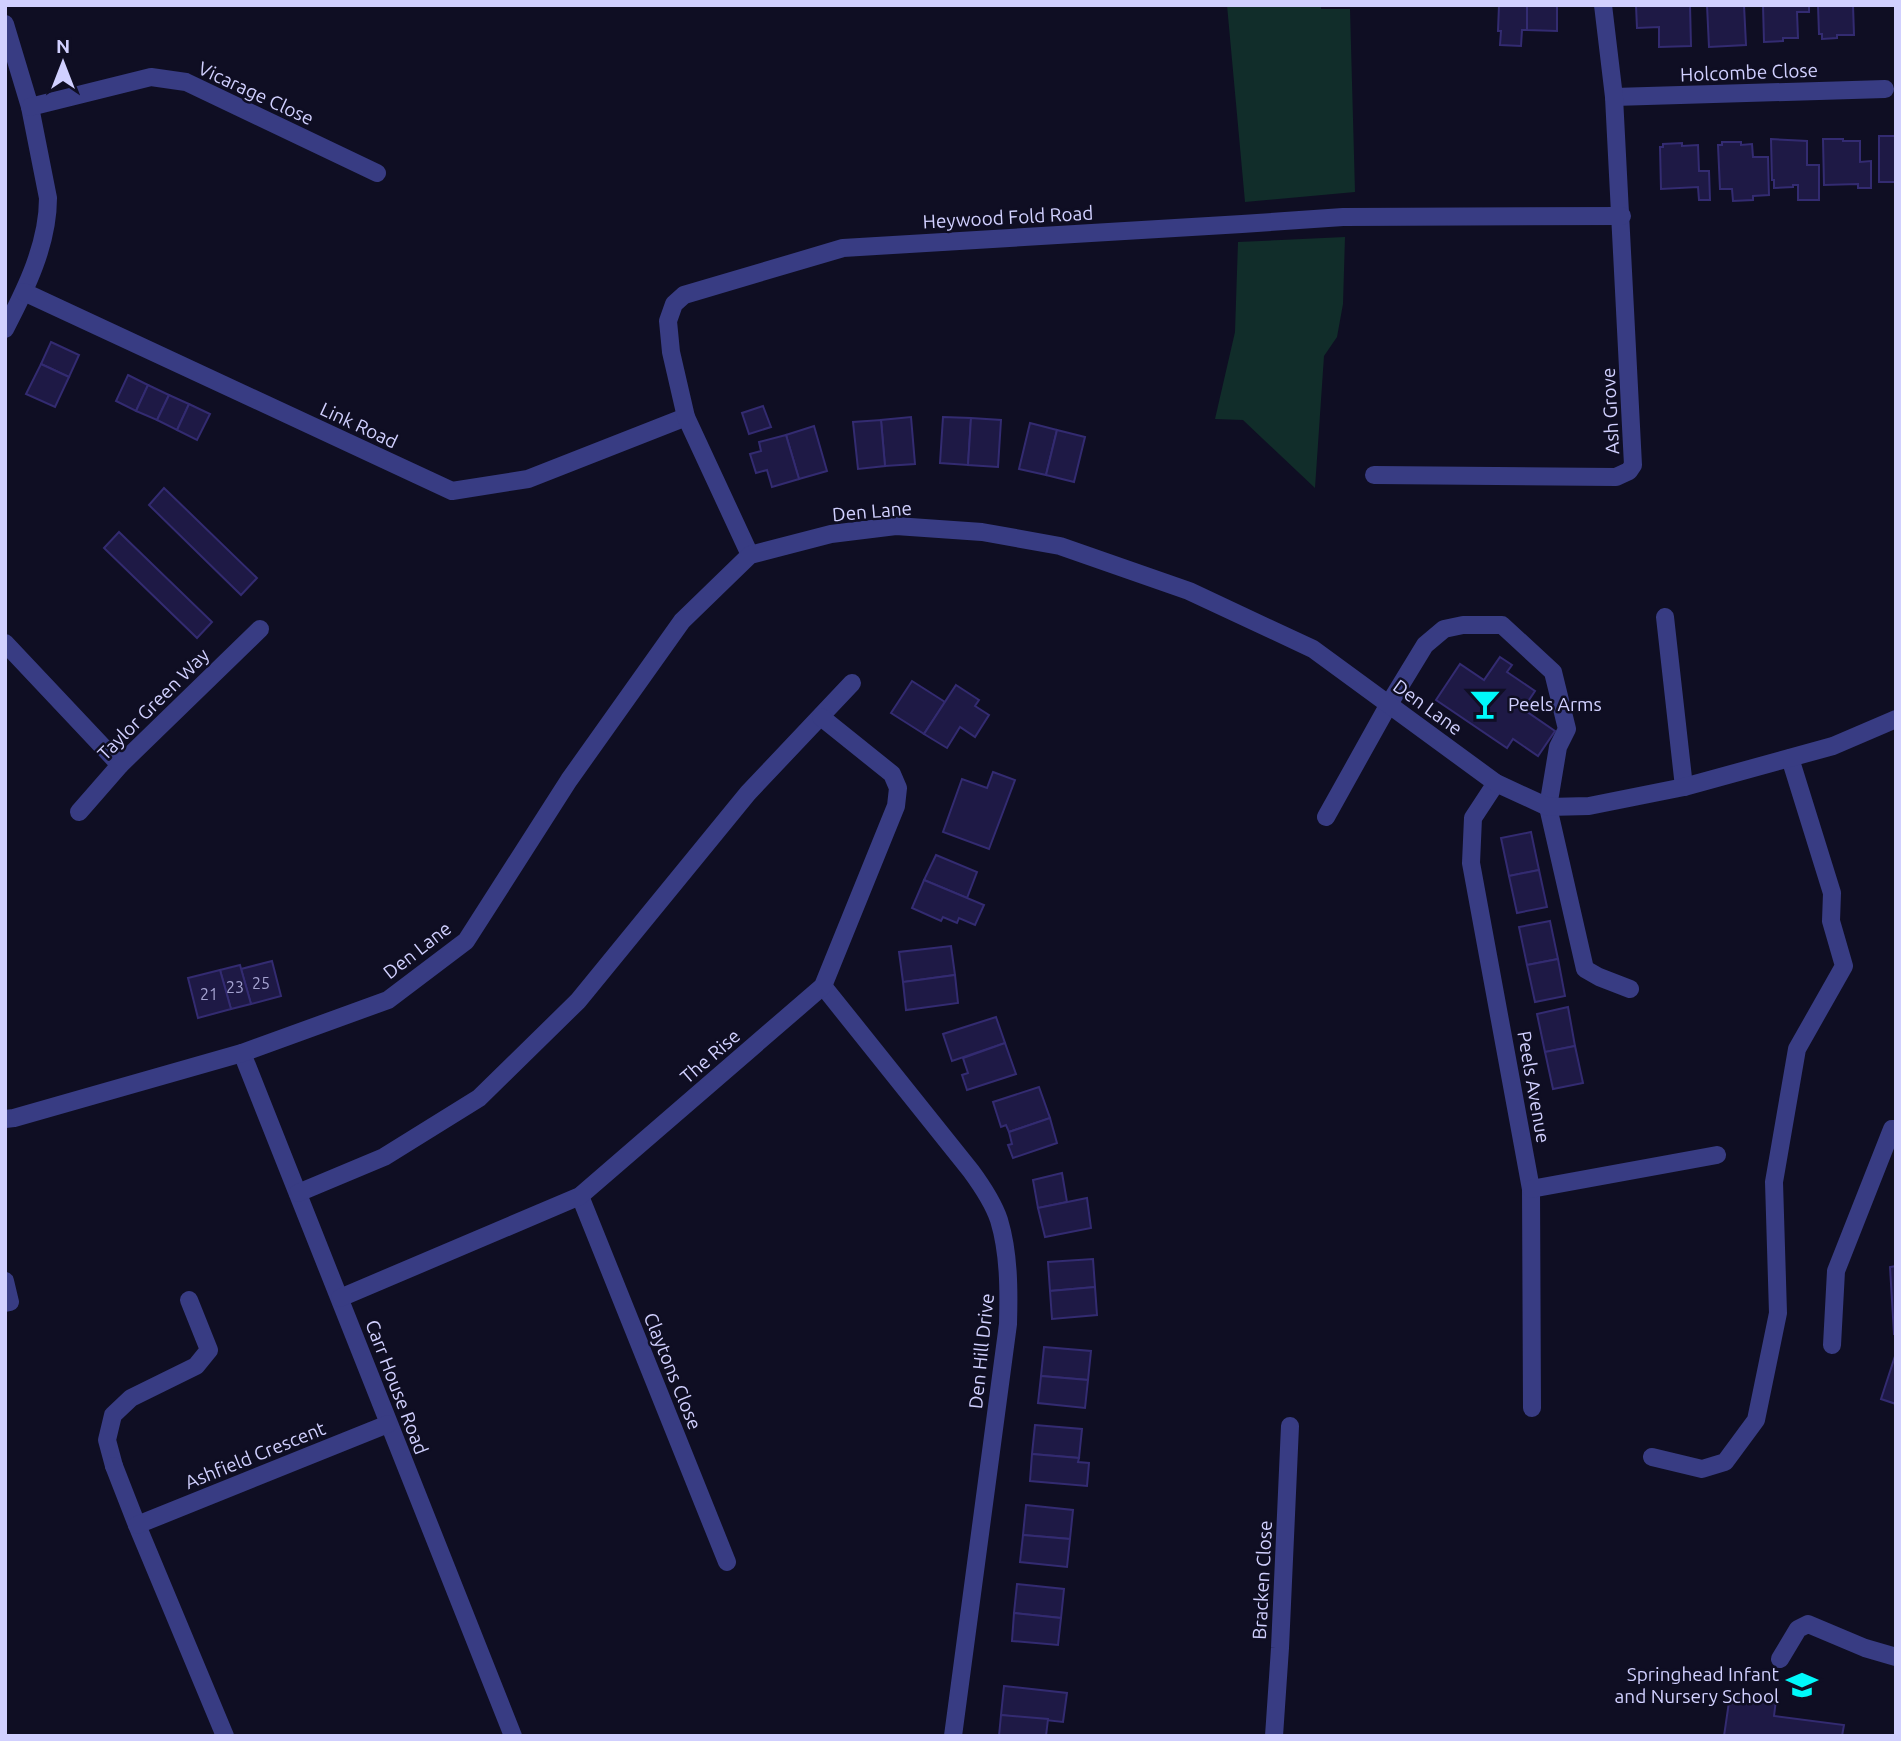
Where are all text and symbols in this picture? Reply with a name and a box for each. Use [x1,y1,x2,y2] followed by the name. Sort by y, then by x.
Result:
[28,28,98,98] north arrow
[56,35,70,57] text: N
[195,57,317,129] street label: Vicarage Close
[1680,59,1818,85] street label: Holcombe Close
[922,202,1094,232] street label: Heywood Fold Road
[1597,367,1623,455] street label: Ash Grove
[317,398,401,452] street label: Link Road
[831,497,913,525] street label: Den Lane
[93,644,213,764] street label: Taylor Green Way
[1389,675,1467,739] street label: Den Lane
[1468,687,1502,721] bar icon: Peels Arms
[1508,693,1602,715] place label: Peels Arms
[379,917,455,983] street label: Den Lane
[252,974,270,992] house number: 25
[226,978,244,996] house number: 23
[200,985,218,1003] house number: 21
[676,1024,744,1088] street label: The Rise
[1513,1029,1555,1145] street label: Peels Avenue
[964,1292,998,1410] street label: Den Hill Drive
[640,1309,706,1433] street label: Claytons Close
[361,1317,433,1457] street label: Carr House Road
[182,1417,329,1493] street label: Ashfield Crescent
[1248,1520,1276,1640] street label: Bracken Close
[1615,1663,1780,1707] place label: Springhead Infant and Nursery School
[1785,1668,1819,1702] school or university icon: Springhead Infant and Nursery School

